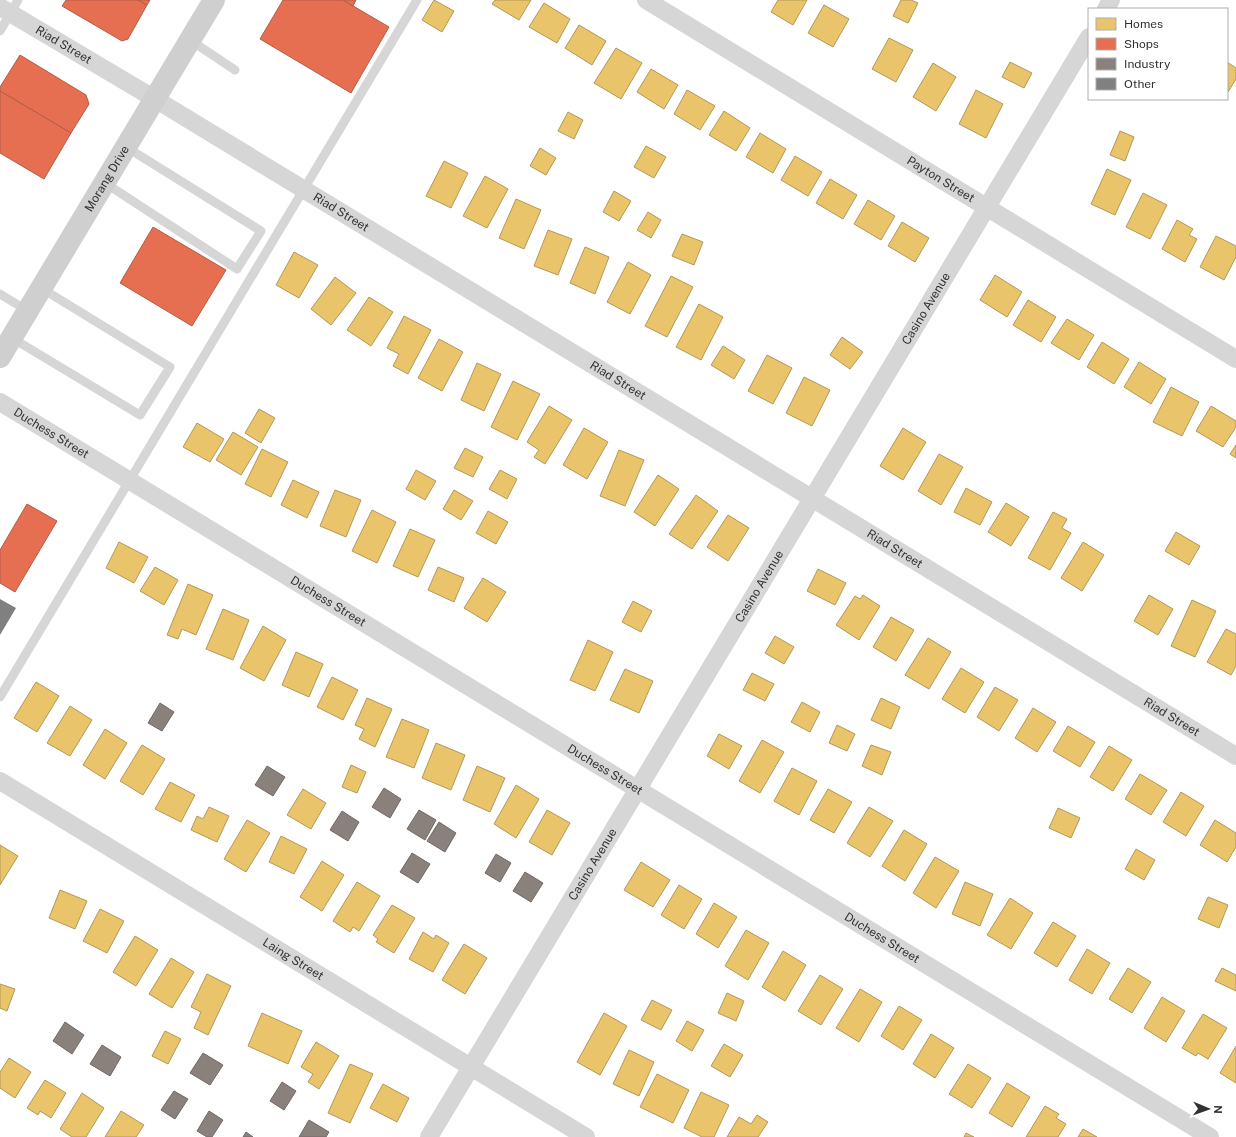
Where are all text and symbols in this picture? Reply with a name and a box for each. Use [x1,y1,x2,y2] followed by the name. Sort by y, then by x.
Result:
[1088,8,1228,100] legend
[1124,17,1163,31] text: Homes
[33,23,95,67] street label: Riad Street
[1124,37,1159,51] text: Shops
[1124,57,1171,71] text: Industry
[1124,77,1156,91] text: Other
[82,143,132,214] street label: Morang Drive
[904,153,977,205] street label: Payton Street
[311,190,372,235] street label: Riad Street
[899,270,953,347] street label: Casino Avenue
[587,358,649,403] street label: Riad Street
[11,405,92,462] street label: Duchess Street
[864,526,926,571] street label: Riad Street
[732,548,786,625] street label: Casino Avenue
[288,573,369,630] street label: Duchess Street
[1141,695,1202,739] street label: Riad Street
[565,741,646,798] street label: Duchess Street
[566,826,620,903] street label: Casino Avenue
[842,910,923,966] street label: Duchess Street
[260,935,326,983] street label: Laing Street
[1188,1089,1228,1129] north arrow
[1212,1105,1224,1114] text: N

